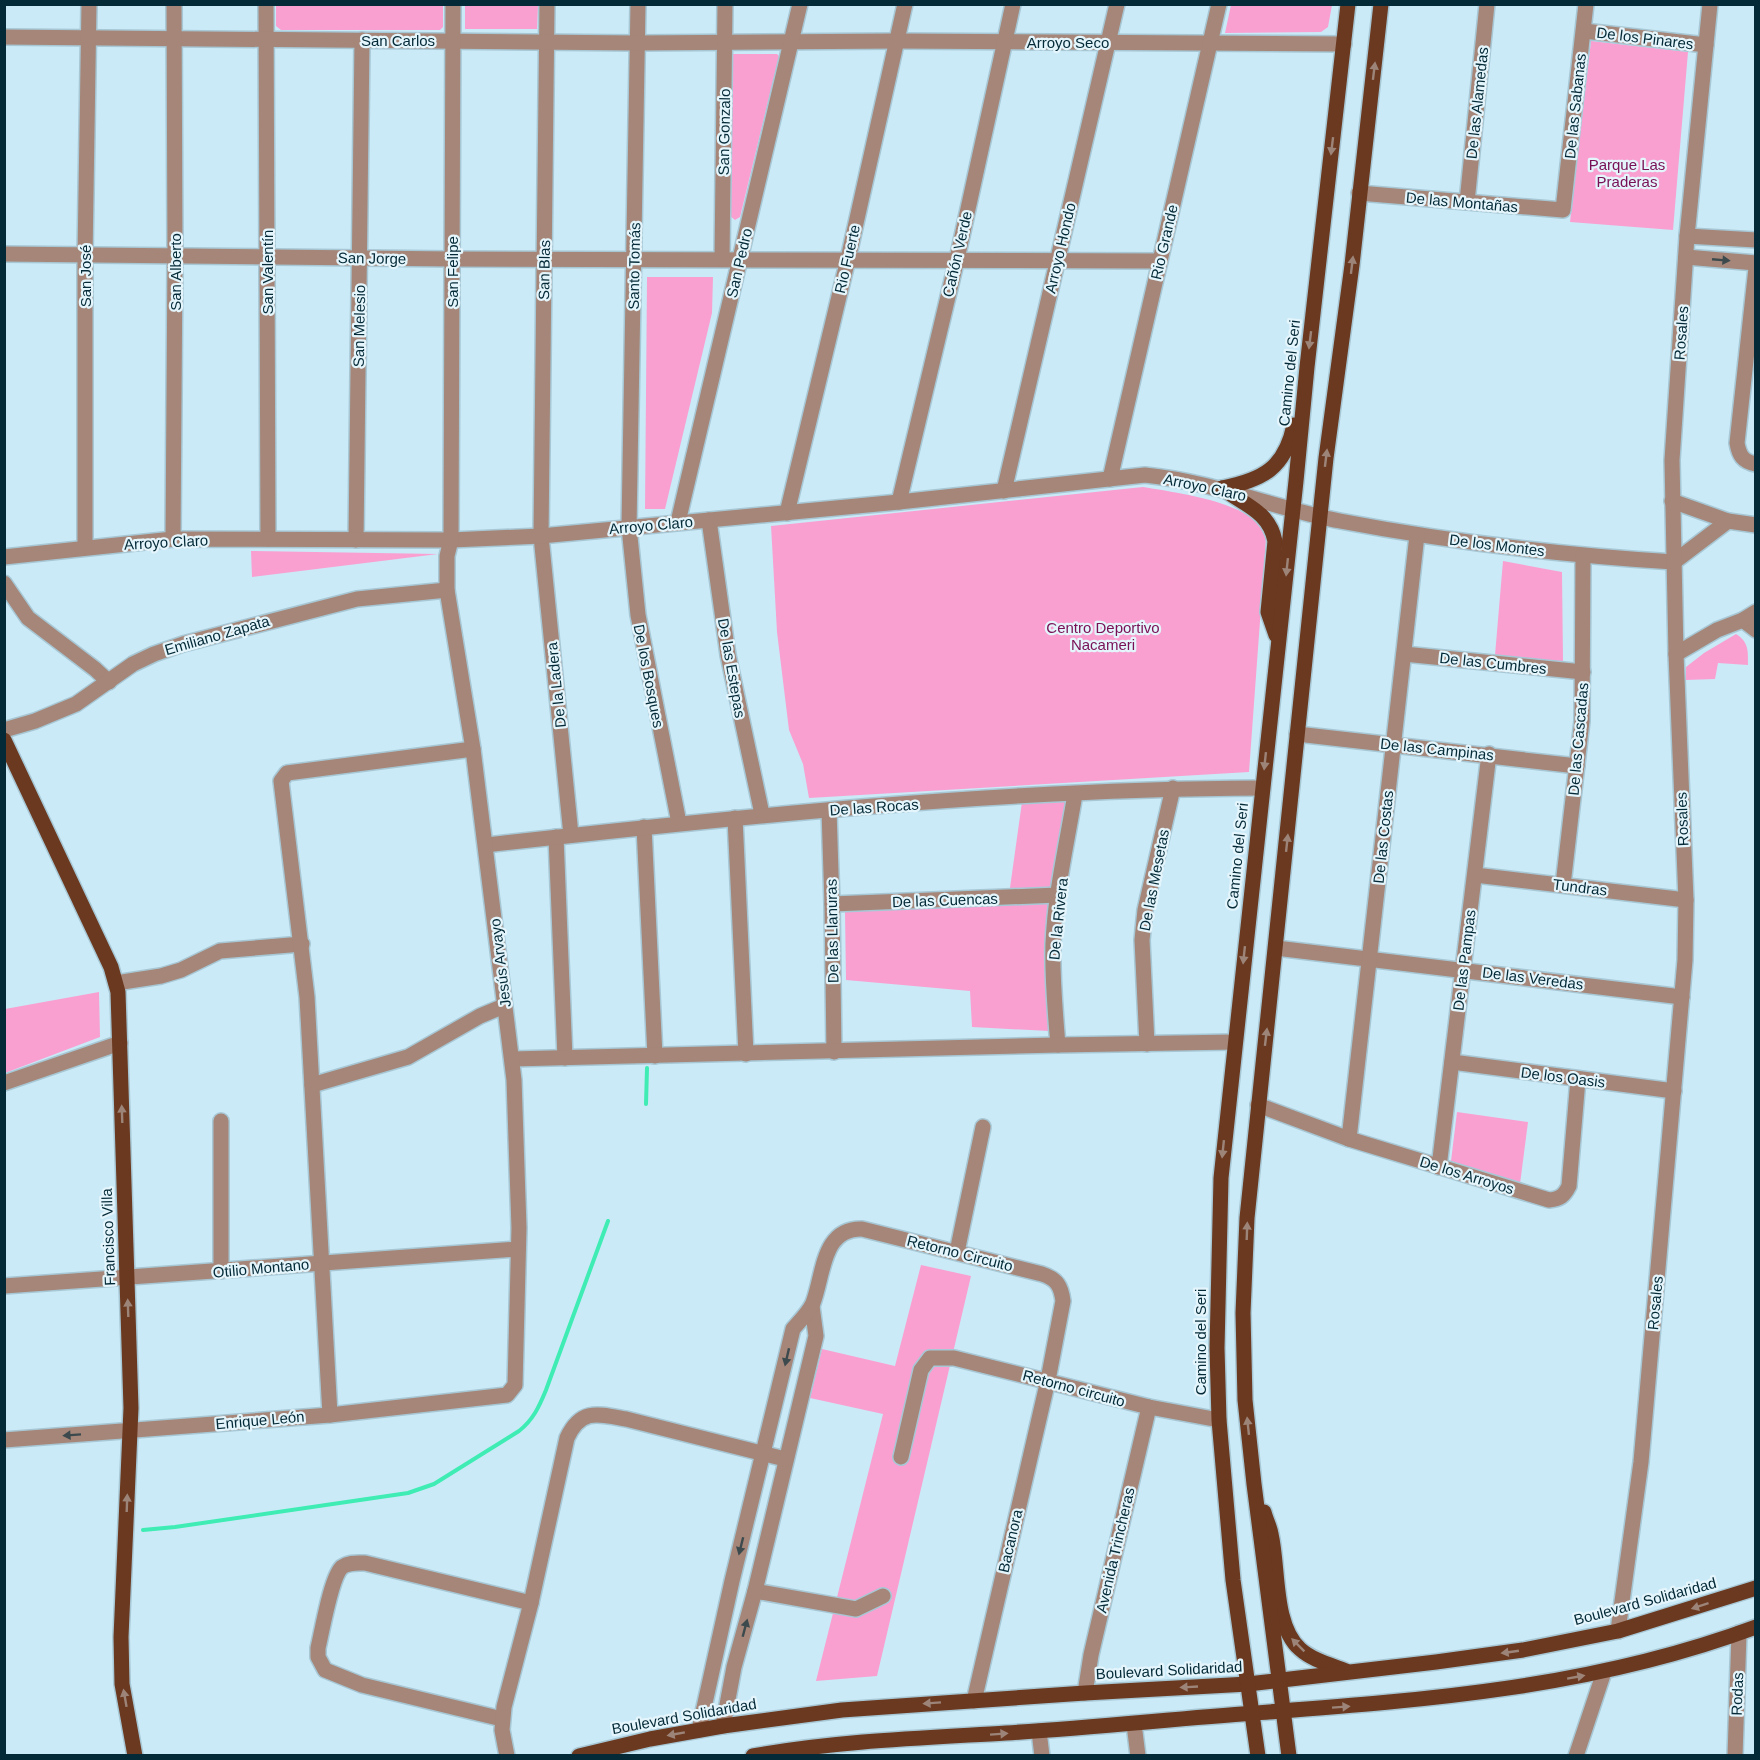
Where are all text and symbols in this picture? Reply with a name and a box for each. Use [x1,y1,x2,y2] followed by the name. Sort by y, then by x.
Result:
[1596,24,1694,52] street label: De los Pinares
[361,32,435,49] street label: San Carlos
[1027,34,1109,51] street label: Arroyo Seco
[1463,46,1491,160] street label: De las Alamedas
[1561,52,1589,160] street label: De las Sabanas
[1369,61,1378,80] one-way arrow
[715,88,733,176] street label: San Gonzalo
[1327,137,1337,156] one-way arrow
[1589,156,1665,190] park label: Parque Las Praderas
[1405,189,1519,215] street label: De las Montañas
[1041,201,1079,295] street label: Arroyo Hondo
[1147,203,1181,281] street label: Rio Grande
[939,209,975,299] street label: Cañón Verde
[625,222,643,310] street label: Santo Tomás
[831,223,863,295] street label: Rio Fuerte
[723,227,755,299] street label: San Pedro
[259,230,276,314] street label: San Valentín
[167,233,184,311] street label: San Alberto
[444,236,461,308] street label: San Felipe
[535,240,553,300] street label: San Blas
[77,245,94,307] street label: San José
[338,249,406,267] street label: San Jorge
[1347,255,1356,274] one-way arrow
[1711,256,1730,265] one-way arrow
[350,285,368,367] street label: San Melesio
[1671,305,1691,361] street label: Rosales
[1275,319,1303,427] street label: Camino del Seri
[1305,330,1315,349] one-way arrow
[1322,448,1331,467] one-way arrow
[1162,470,1248,504] street label: Arroyo Claro
[608,513,694,537] street label: Arroyo Claro
[124,531,208,553] street label: Arroyo Claro
[1448,531,1546,559] street label: De los Montes
[1282,558,1291,577] one-way arrow
[163,612,272,658] street label: Emiliano Zapata
[715,617,749,719] street label: De las Estepas
[1046,619,1160,653] park label: Centro Deportivo Nacameri
[631,623,667,729] street label: De los Bosques
[543,641,569,729] street label: De la Ladera
[1439,649,1547,677] street label: De las Cumbres
[1565,682,1591,796] street label: De las Cascadas
[1379,735,1495,763] street label: De las Campinas
[1260,752,1270,771] one-way arrow
[1370,790,1396,884] street label: De las Costas
[1673,792,1691,846] street label: Rosales
[829,795,919,819] street label: De las Rocas
[1223,802,1251,910] street label: Camino del Seri
[1136,828,1172,932] street label: De las Mesetas
[1282,834,1292,853] one-way arrow
[1552,875,1608,899] street label: Tundras
[1045,876,1071,961] street label: De la Rivera
[823,879,841,983] street label: De las Llanuras
[892,890,998,910] street label: De las Cuencas
[1449,908,1479,1012] street label: De las Pampas
[486,918,514,1008] street label: Jesús Arvayo
[1239,945,1249,964] one-way arrow
[1481,963,1585,993] street label: De las Veredas
[1261,1028,1271,1047] one-way arrow
[1520,1063,1606,1091] street label: De los Oasis
[117,1104,127,1123] one-way arrow
[1219,1139,1228,1158] one-way arrow
[1418,1153,1516,1197] street label: De los Arroyos
[98,1187,118,1286] street label: Francisco Villa
[1242,1222,1251,1241] one-way arrow
[905,1232,1015,1274] street label: Retorno Circuito
[212,1255,310,1281] street label: Otilio Montano
[1644,1275,1666,1331] street label: Rosales
[1192,1289,1209,1395] street label: Camino del Seri
[124,1299,133,1318] one-way arrow
[781,1348,791,1366] one-way arrow
[1021,1366,1127,1410] street label: Retorno circuito
[215,1408,305,1432] street label: Enrique León
[1243,1416,1253,1435] one-way arrow
[63,1431,82,1440] one-way arrow
[1092,1486,1138,1614] street label: Avenida Trincheras
[123,1494,132,1513] one-way arrow
[994,1507,1026,1574] street label: Bacanora
[735,1537,745,1556] one-way arrow
[1572,1574,1718,1628] street label: Boulevard Solidaridad
[1691,1602,1709,1612] one-way arrow
[741,1619,750,1637] one-way arrow
[1291,1638,1305,1652] one-way arrow
[1501,1647,1520,1656] one-way arrow
[1095,1658,1243,1682] street label: Boulevard Solidaridad
[1567,1672,1586,1681] one-way arrow
[1728,1672,1746,1716] street label: Rodas
[1180,1682,1199,1691] one-way arrow
[120,1688,129,1707] one-way arrow
[610,1695,758,1737] street label: Boulevard Solidaridad
[922,1698,941,1708] one-way arrow
[1331,1702,1350,1711] one-way arrow
[990,1729,1009,1738] one-way arrow
[666,1730,685,1739] one-way arrow

